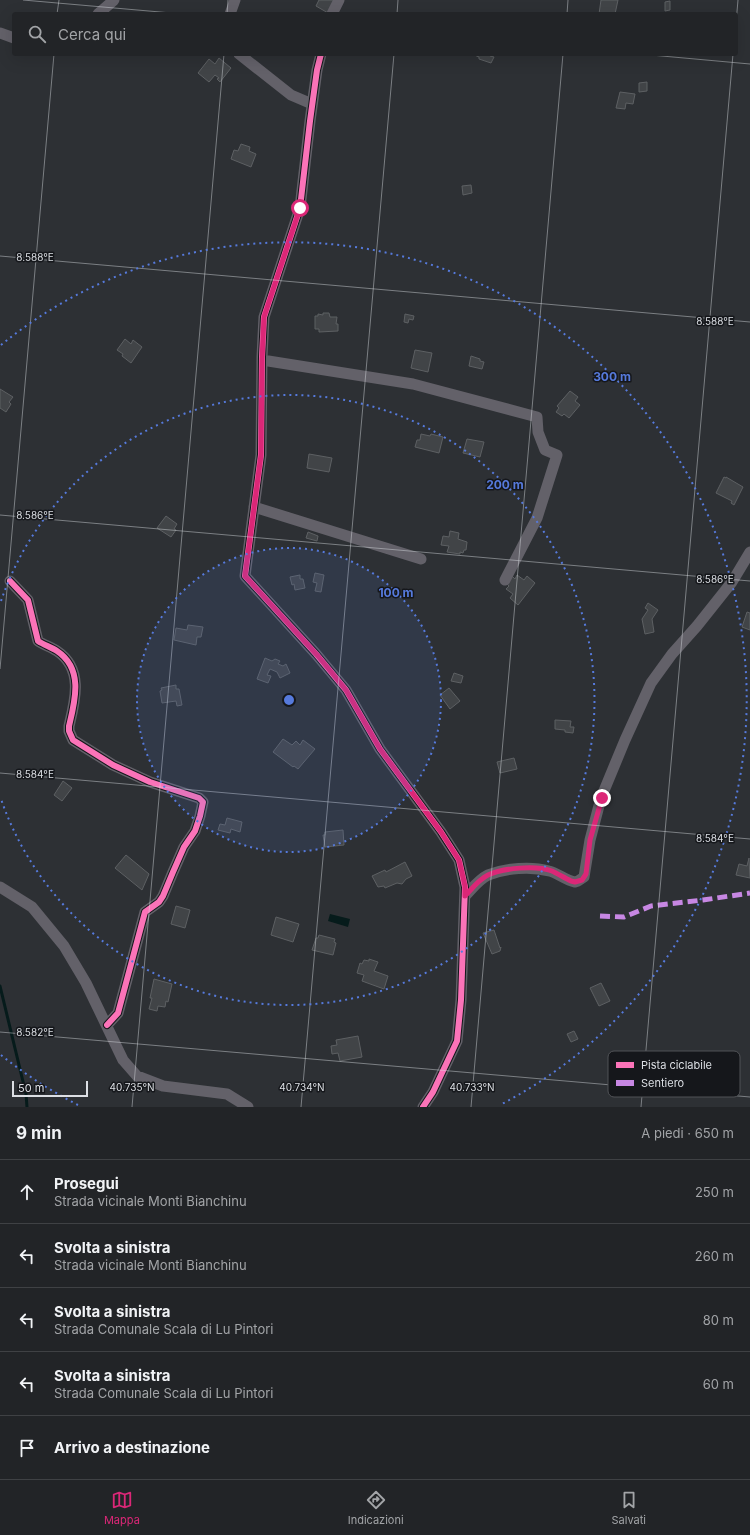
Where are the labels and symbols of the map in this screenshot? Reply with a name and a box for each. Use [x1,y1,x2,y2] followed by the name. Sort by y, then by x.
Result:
[291,199,309,217] route start
[16,251,54,263] text: 8.588°E
[696,315,734,327] text: 8.588°E
[593,369,631,384] text: 300 m
[486,477,524,492] text: 200 m
[16,509,54,521] text: 8.586°E
[696,573,734,585] text: 8.586°E
[378,585,414,600] text: 100 m
[282,693,296,707] centre of rings
[16,768,54,780] text: 8.584°E
[593,789,611,807] route end
[696,832,734,844] text: 8.584°E
[16,1026,54,1038] text: 8.582°E
[608,1051,740,1097] legend
[641,1058,712,1072] text: Pista ciclabile
[641,1076,685,1090] text: Sentiero
[12,1079,88,1098] scale bar
[109,1081,155,1093] text: 40.735°N
[279,1081,325,1093] text: 40.734°N
[449,1081,495,1093] text: 40.733°N

